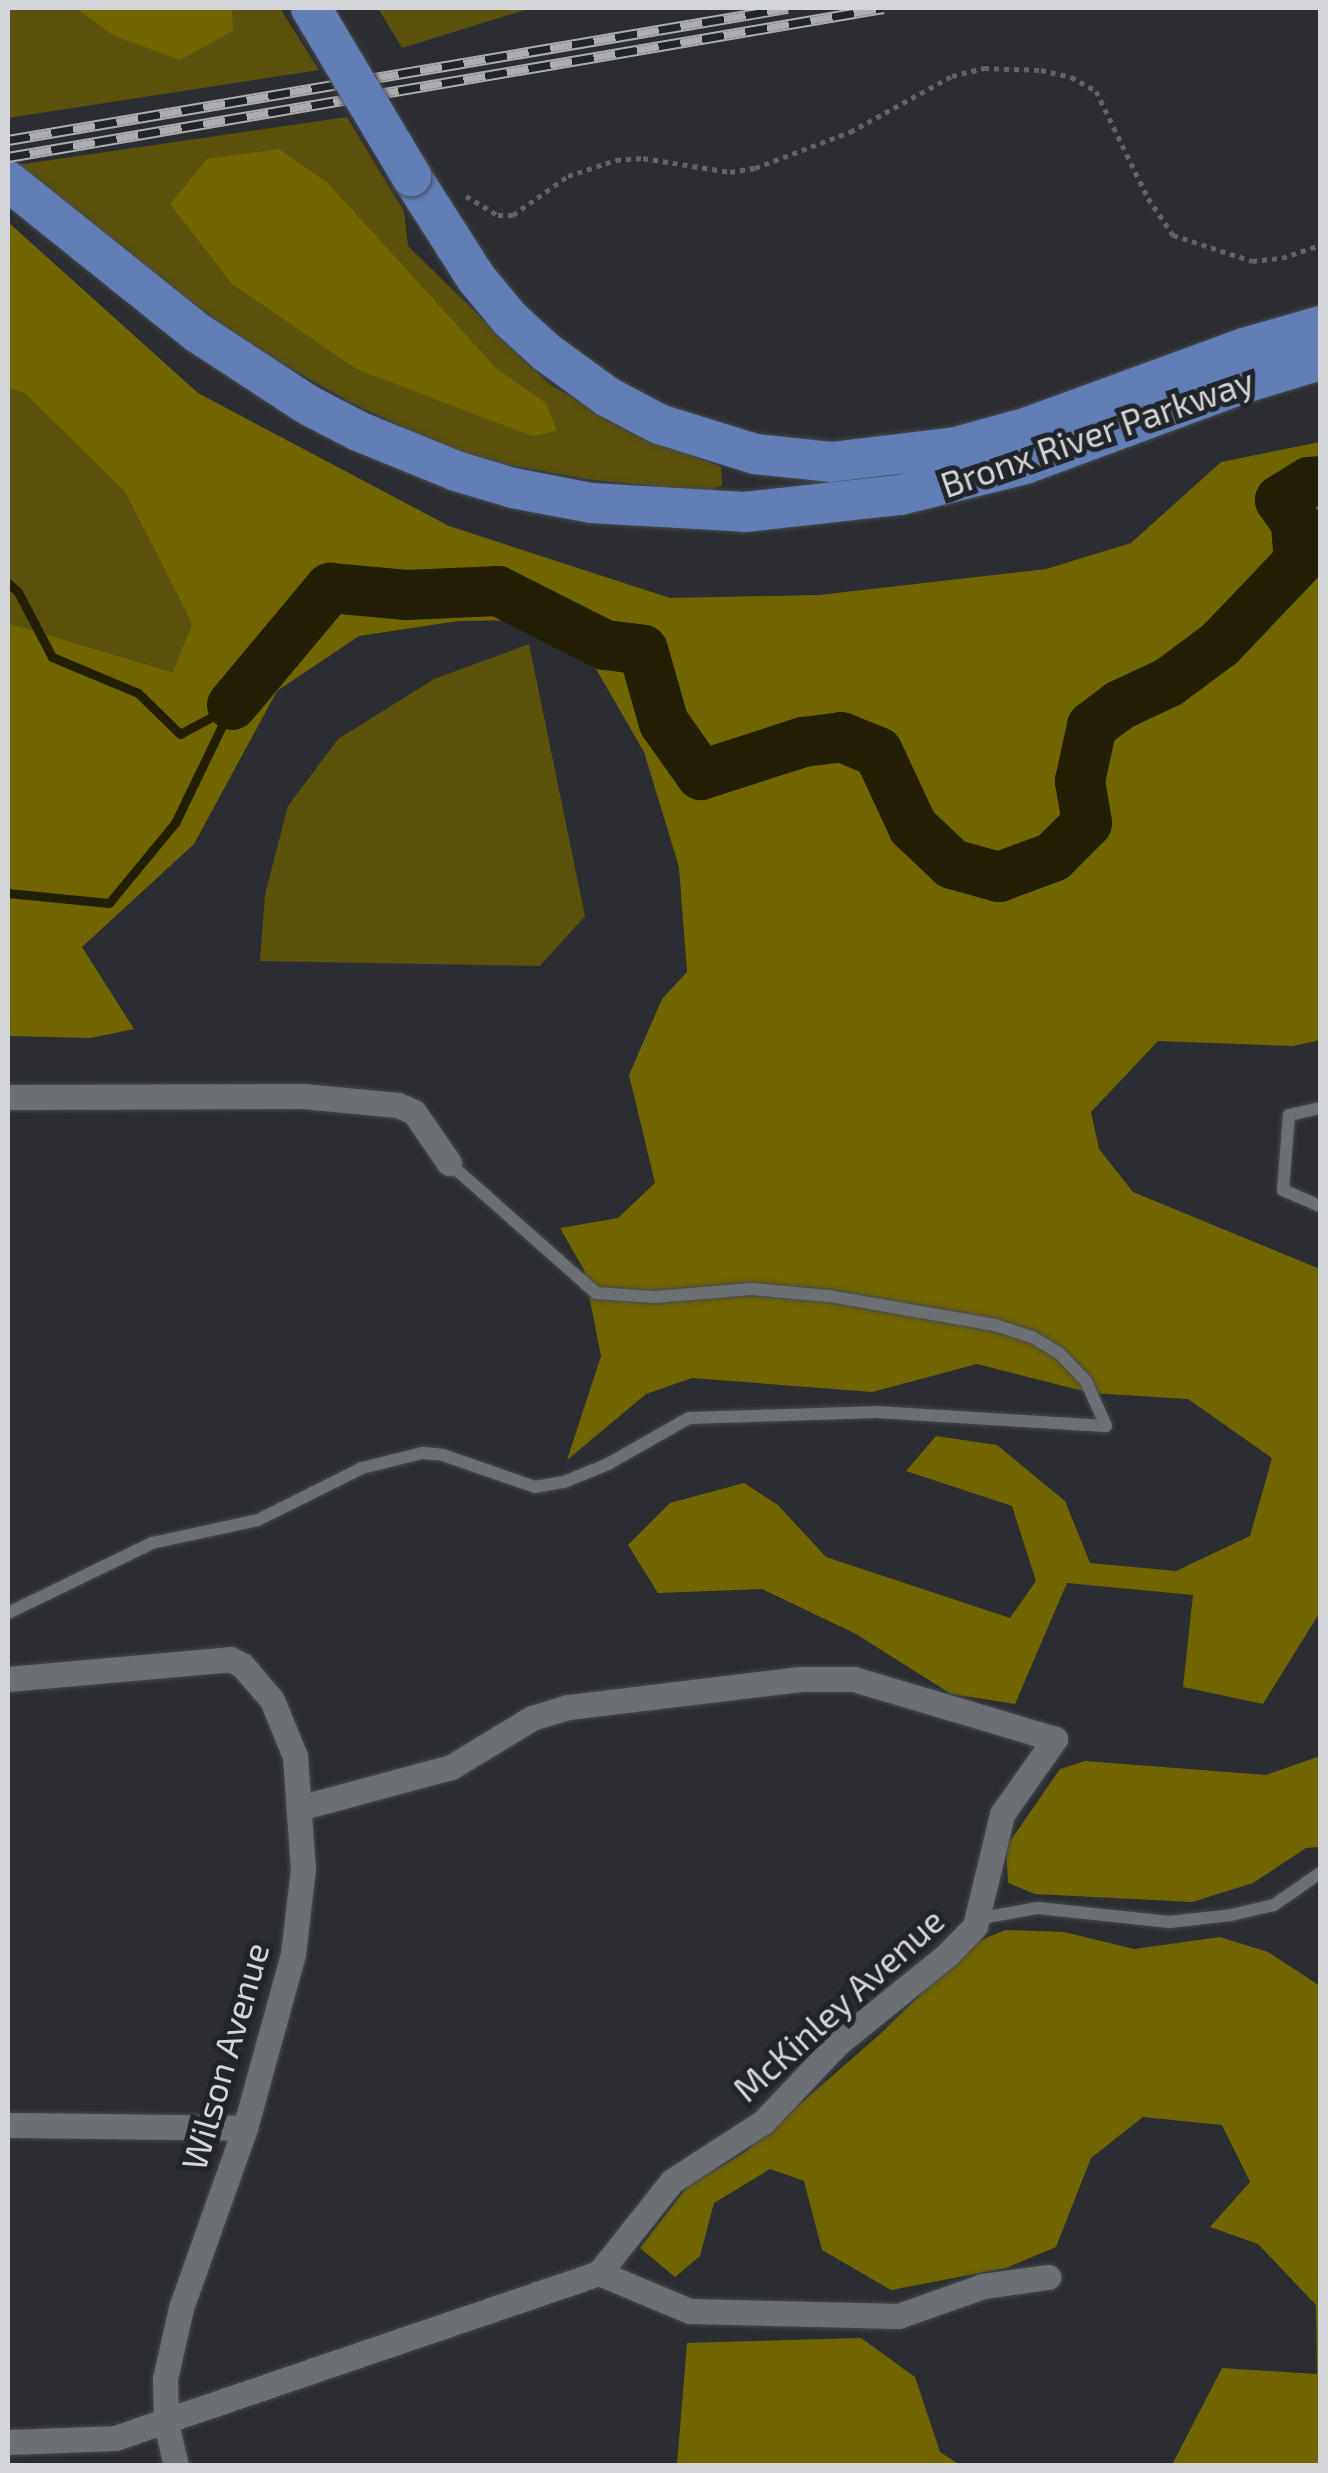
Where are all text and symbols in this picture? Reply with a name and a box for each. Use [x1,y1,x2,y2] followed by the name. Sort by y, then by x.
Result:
[935,359,1259,505] street label: Bronx River Parkway
[724,1898,952,2110] street label: McKinley Avenue
[171,1937,277,2175] street label: Wilson Avenue

